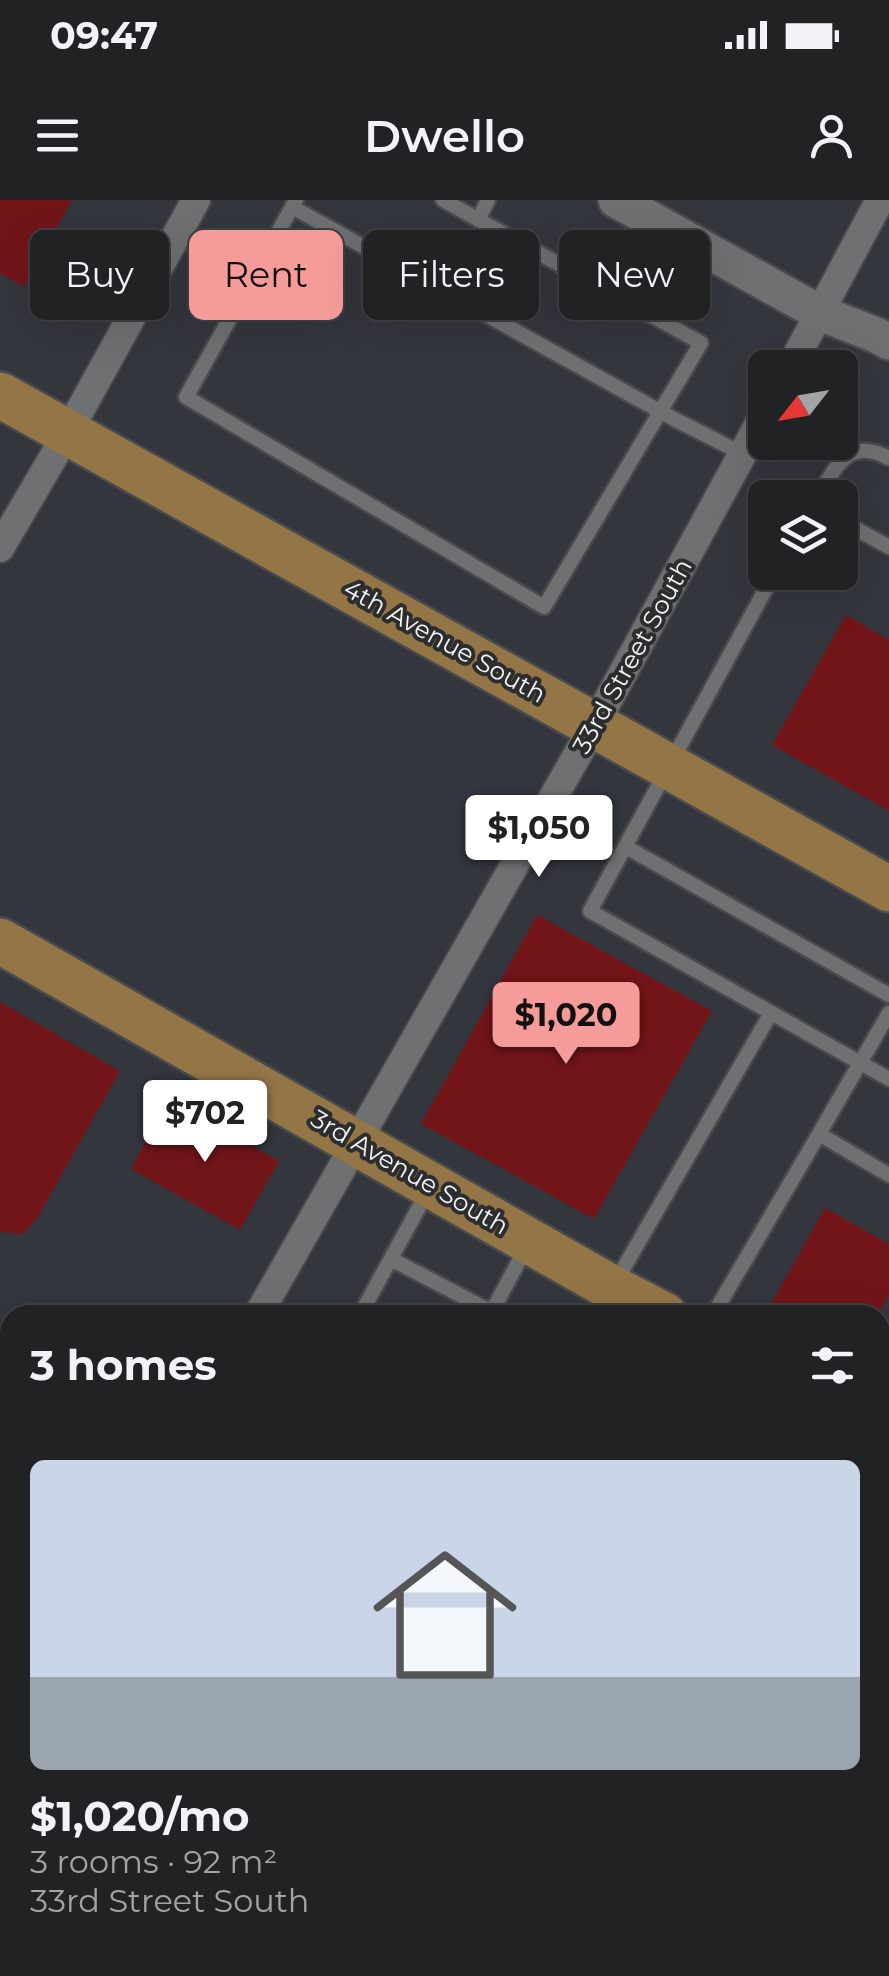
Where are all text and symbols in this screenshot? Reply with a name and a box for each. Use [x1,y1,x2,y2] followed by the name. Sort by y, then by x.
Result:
[50,12,158,59] text: 09:47
[30,108,85,163] icon: menu
[364,108,525,163] text: Dwello
[804,108,859,163] icon: person
[30,230,169,320] chip: Buy
[189,230,343,320] chip: Rent
[363,230,539,320] chip: Filters
[559,230,710,320] chip: New
[748,350,858,460] north arrow
[748,350,858,590] map controls
[748,480,858,590] button: layers
[566,553,698,759] street label: 33rd Street South
[339,573,551,709] street label: 4th Avenue South
[458,795,620,880] pin: $1,050
[487,808,591,847] text: $1,050
[485,982,647,1067] pin: $1,020
[515,995,617,1034] text: $1,020
[146,1080,264,1165] pin: $702
[165,1093,245,1132] text: $702
[306,1103,514,1241] street label: 3rd Avenue South
[805,1338,860,1393] icon: filters
[30,1339,216,1391] text: 3 homes
[355,1525,535,1705] icon: home
[30,1790,250,1842] text: $1,020/mo
[30,1842,277,1881] text: 3 rooms · 92 m²
[30,1881,309,1920] text: 33rd Street South

